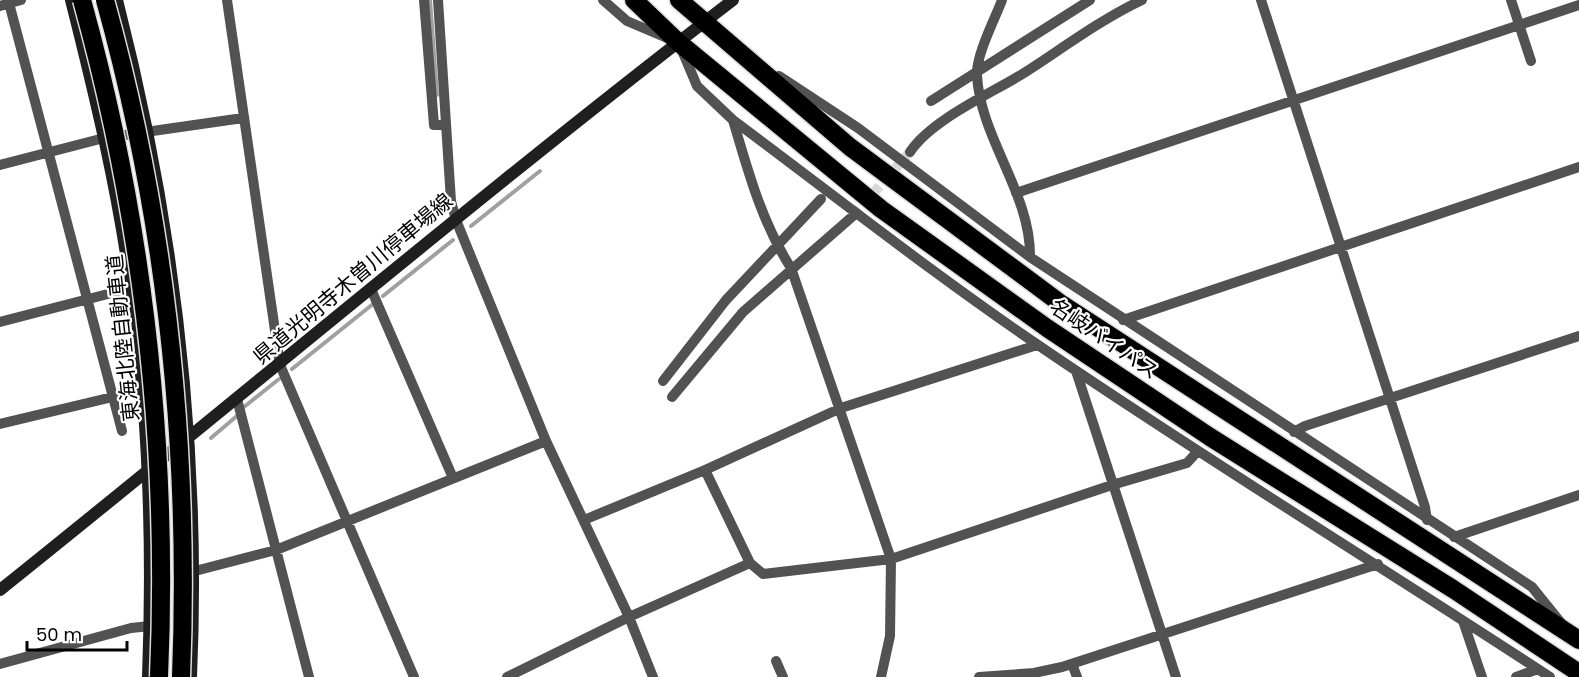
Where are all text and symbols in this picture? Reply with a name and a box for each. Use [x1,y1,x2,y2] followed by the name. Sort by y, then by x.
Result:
[247,187,459,371] street label: 県道光明寺木曽川停車場線
[99,253,146,423] street label: 東海北陸自動車道
[1044,291,1164,386] street label: 名岐バイパス
[27,614,128,652] scale bar
[36,622,82,647] text: 50 m

